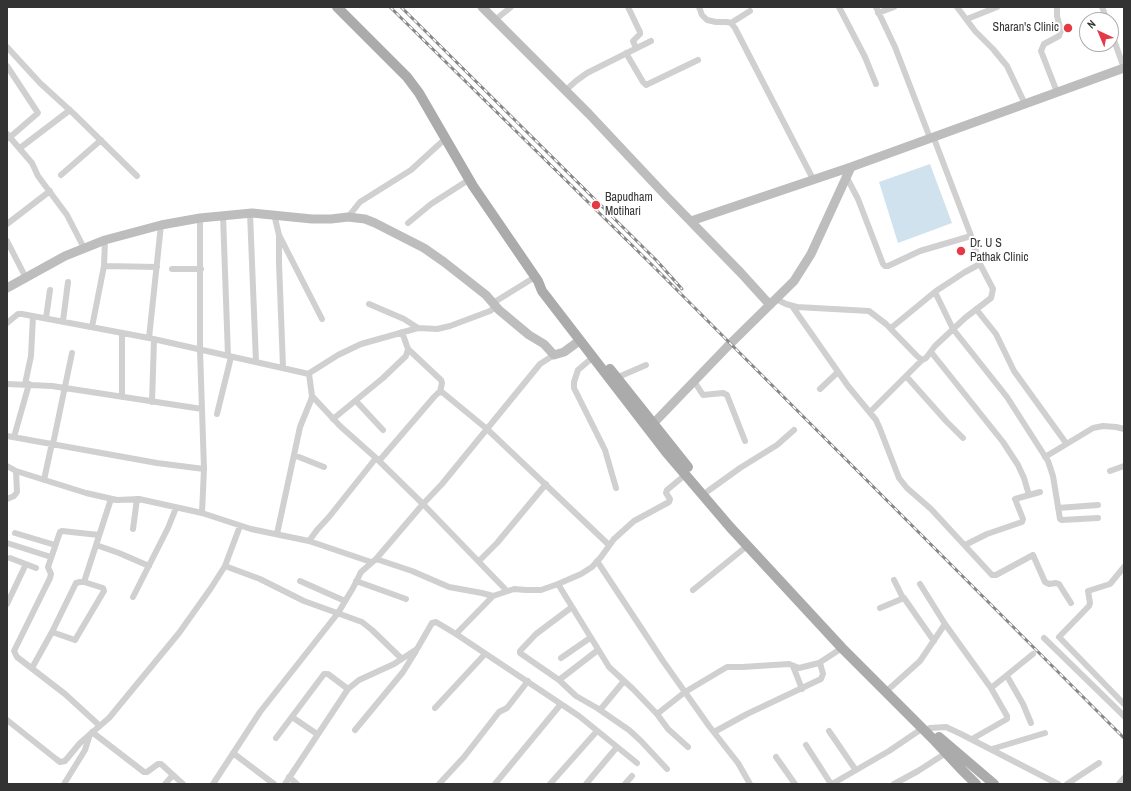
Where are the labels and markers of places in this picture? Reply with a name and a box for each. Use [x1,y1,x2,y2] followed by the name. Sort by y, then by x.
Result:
[993,21,1059,35] place label: Sharan's Clinic
[1062,22,1074,34] marker: Sharan's Clinic
[605,191,653,219] place label: Bapudham Motihari
[590,199,602,211] marker: Bapudham Motihari
[970,237,1029,265] place label: Dr. U S Pathak Clinic
[955,245,967,257] marker: Dr. U S Pathak Clinic

